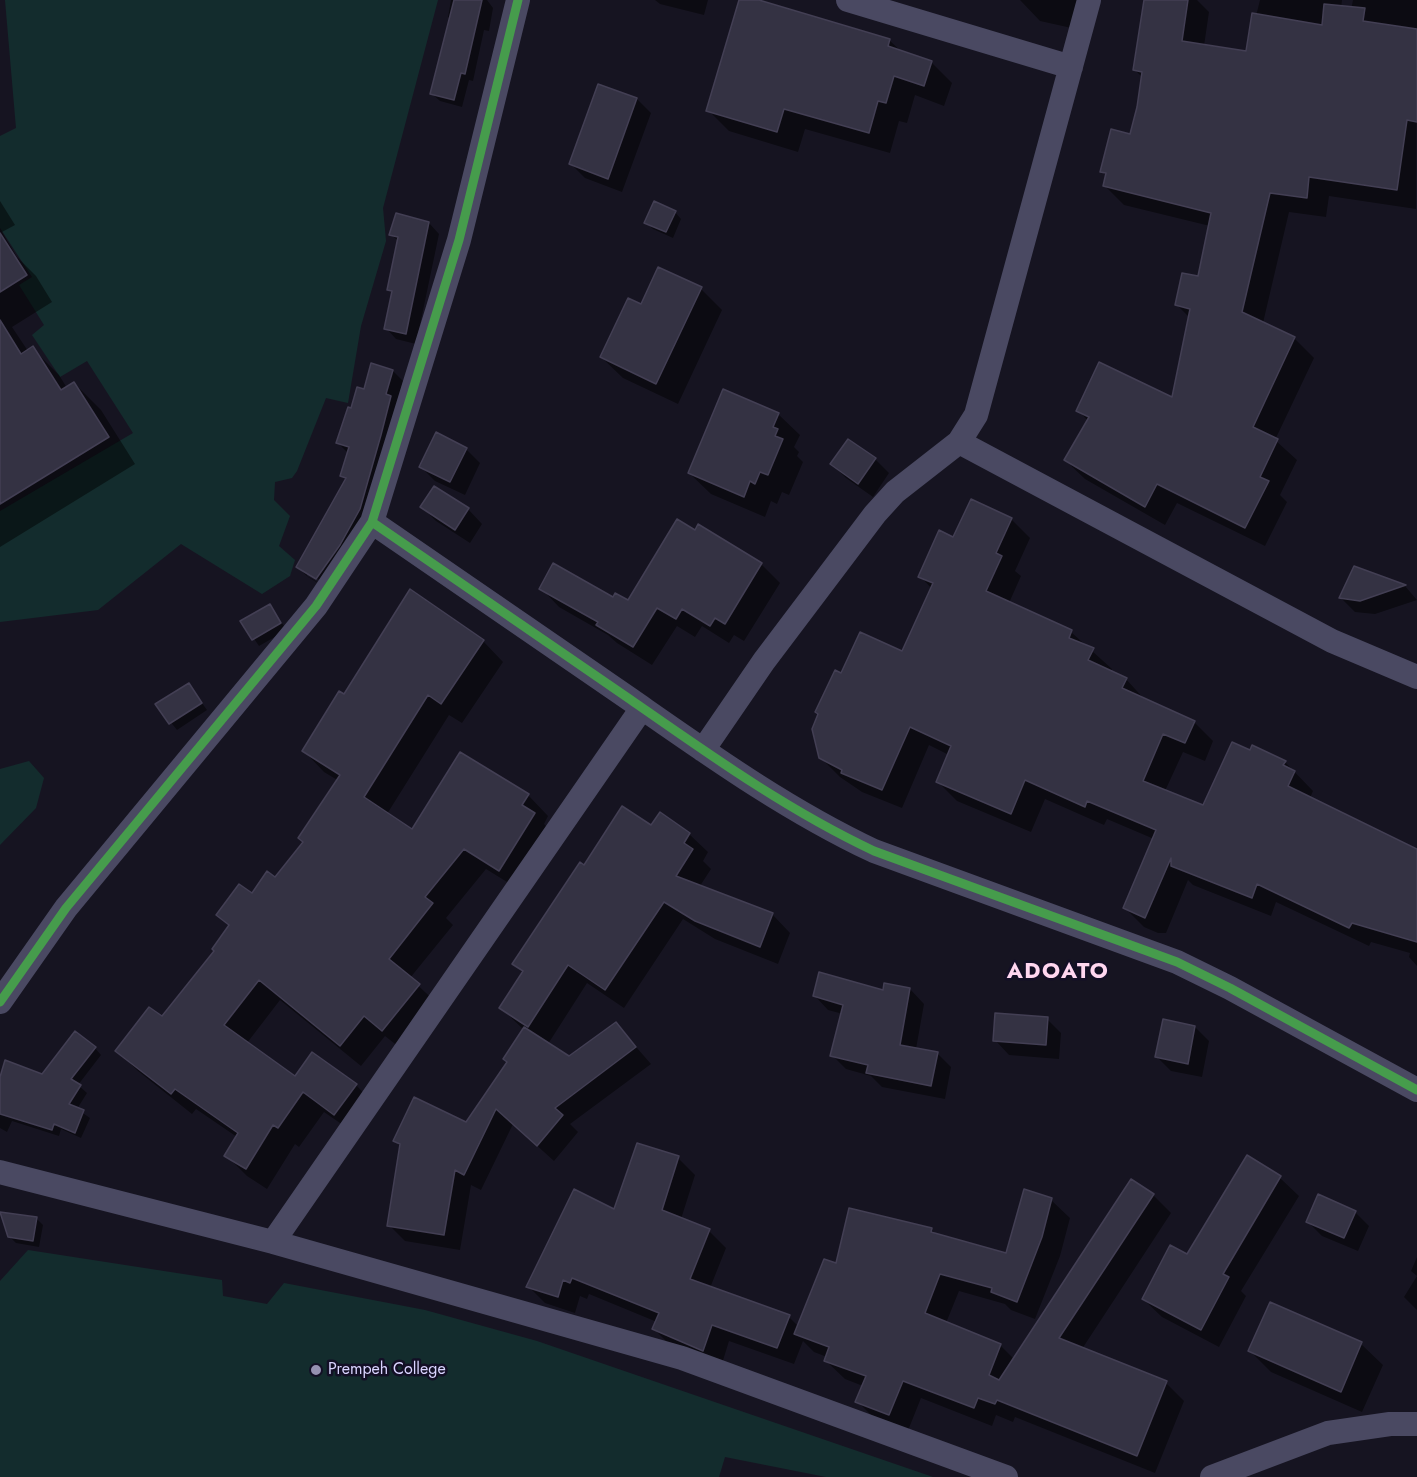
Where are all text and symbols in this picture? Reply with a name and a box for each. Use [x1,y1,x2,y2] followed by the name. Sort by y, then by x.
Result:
[1007,960,1109,986] district label: ADOATO
[328,1360,446,1380] place label: Prempeh College
[309,1363,323,1377] marker: Prempeh College

